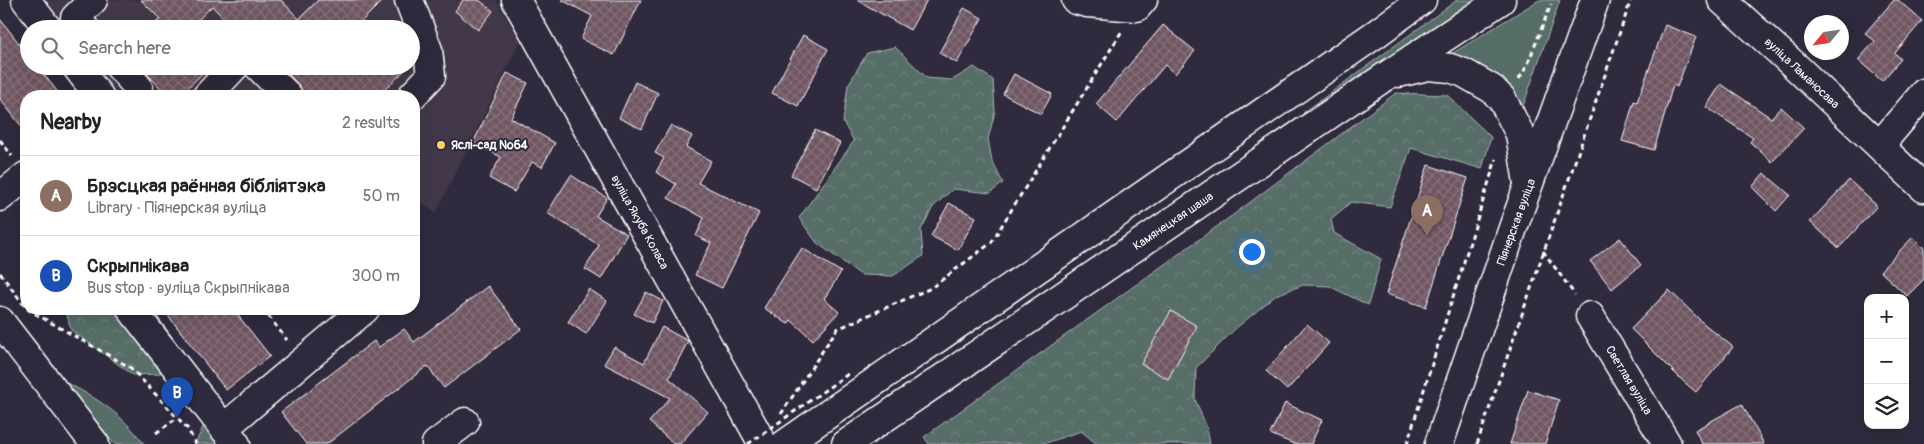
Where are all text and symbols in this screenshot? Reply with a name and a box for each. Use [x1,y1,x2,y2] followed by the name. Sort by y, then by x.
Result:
[1804,15,1849,60] north arrow
[20,20,420,75] search box
[38,34,66,62] icon: search
[1761,35,1843,112] street label: вуліца Ламаносава
[78,36,171,60] text: Search here
[40,109,101,136] text: Nearby
[342,113,400,133] text: 2 results
[451,138,528,153] place label: Яслі-сад №64
[435,139,447,151] marker: Яслі-сад №64
[607,172,672,272] street label: вуліца Якуба Коласа
[87,174,326,198] text: Брэсцкая раённая бібліятэка
[1494,176,1539,268] street label: Піянерская вуліца
[51,186,61,206] text: A
[363,186,400,206] text: 50 m
[1130,189,1217,254] street label: Камянецкая шаша
[1411,195,1443,236] pin: A
[87,198,266,218] text: Library · Піянерская вуліца
[1239,239,1265,265] your location
[87,254,189,278] text: Скрыпнікава
[51,266,61,286] text: B
[352,266,400,286] text: 300 m
[87,278,290,298] text: Bus stop · вуліца Скрыпнікава
[1864,294,1909,429] map controls
[1864,294,1909,339] button: +
[1864,339,1909,384] button: −
[1602,343,1655,418] street label: Светлая вуліца
[161,377,193,418] pin: B
[1864,384,1909,429] button: layers

